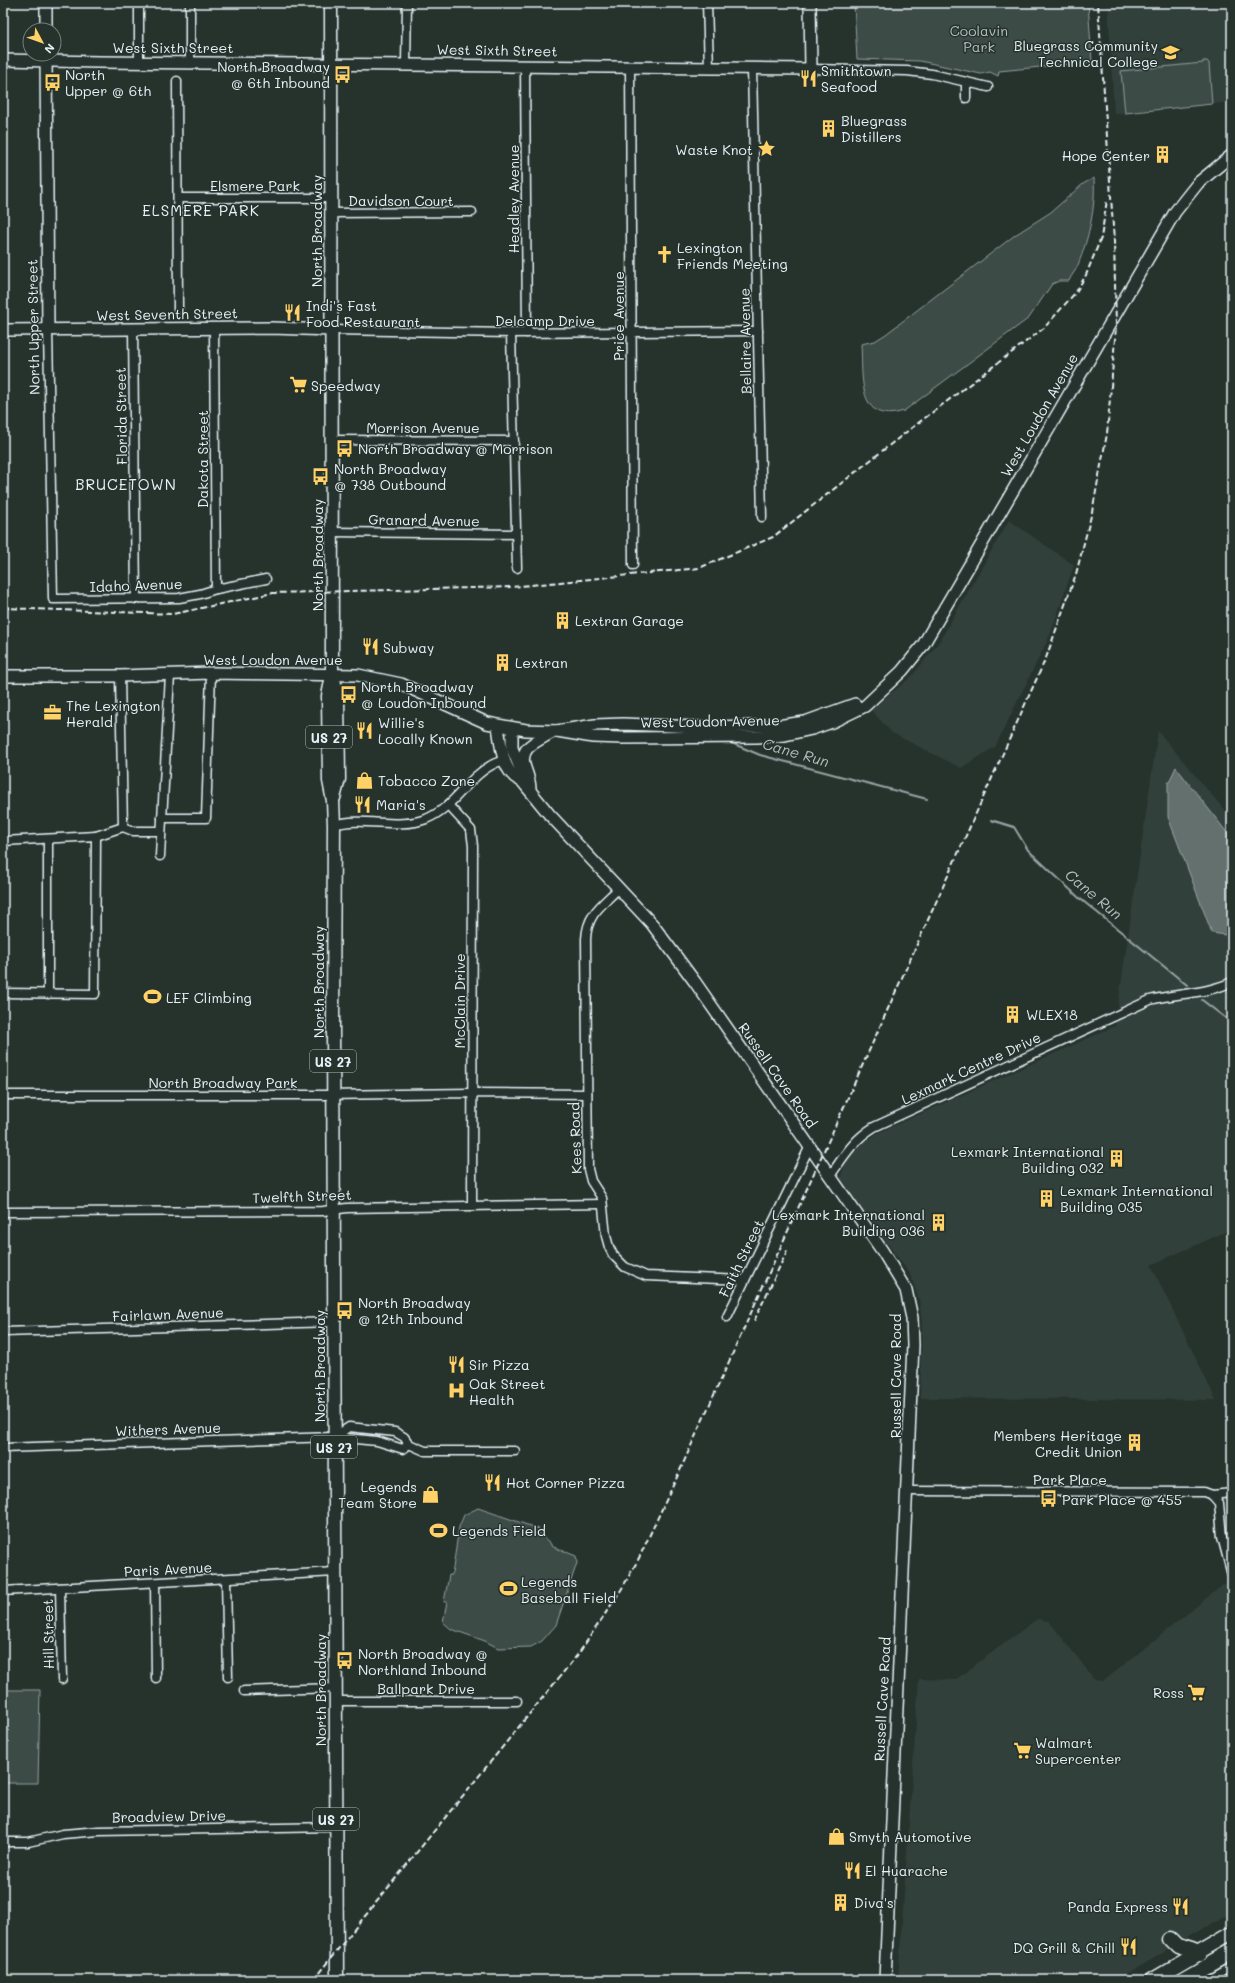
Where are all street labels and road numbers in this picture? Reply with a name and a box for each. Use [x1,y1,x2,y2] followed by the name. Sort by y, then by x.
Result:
[113,38,233,57] street label: West Sixth Street
[436,39,558,61] street label: West Sixth Street
[504,145,523,253] street label: Headley Avenue
[307,175,326,287] street label: North Broadway
[210,176,300,195] street label: Elsmere Park
[348,191,454,210] street label: Davidson Court
[22,259,44,395] street label: North Upper Street
[609,271,628,361] street label: Price Avenue
[735,288,755,394] street label: Bellaire Avenue
[96,303,238,325] street label: West Seventh Street
[495,311,595,330] street label: Delcamp Drive
[996,350,1082,480] street label: West Loudon Avenue
[111,367,131,465] street label: Florida Street
[193,410,212,508] street label: Dakota Street
[366,418,480,437] street label: Morrison Avenue
[308,499,327,611] street label: North Broadway
[368,510,480,530] street label: Granard Avenue
[89,574,183,596] street label: Idaho Avenue
[203,650,343,669] street label: West Loudon Avenue
[640,710,780,732] street label: West Loudon Avenue
[306,726,352,748] road number: US 27
[309,926,328,1038] street label: North Broadway
[450,953,469,1049] street label: McClain Drive
[734,1019,822,1132] street label: Russell Cave Road
[898,1027,1044,1109] street label: Lexmark Centre Drive
[310,1050,356,1072] road number: US 27
[149,1073,297,1092] street label: North Broadway Park
[564,1102,586,1174] street label: Kees Road
[252,1185,352,1207] street label: Twelfth Street
[714,1216,768,1300] street label: Faith Street
[112,1303,224,1325] street label: Fairlawn Avenue
[310,1310,329,1422] street label: North Broadway
[886,1314,905,1438] street label: Russell Cave Road
[115,1418,221,1440] street label: Withers Avenue
[311,1436,357,1458] road number: US 27
[1033,1470,1107,1489] street label: Park Place
[123,1557,213,1581] street label: Paris Avenue
[38,1599,58,1669] street label: Hill Street
[311,1634,330,1746] street label: North Broadway
[869,1636,895,1762] street label: Russell Cave Road
[377,1679,475,1698] street label: Ballpark Drive
[112,1806,226,1826] street label: Broadview Drive
[313,1808,359,1830] road number: US 27

